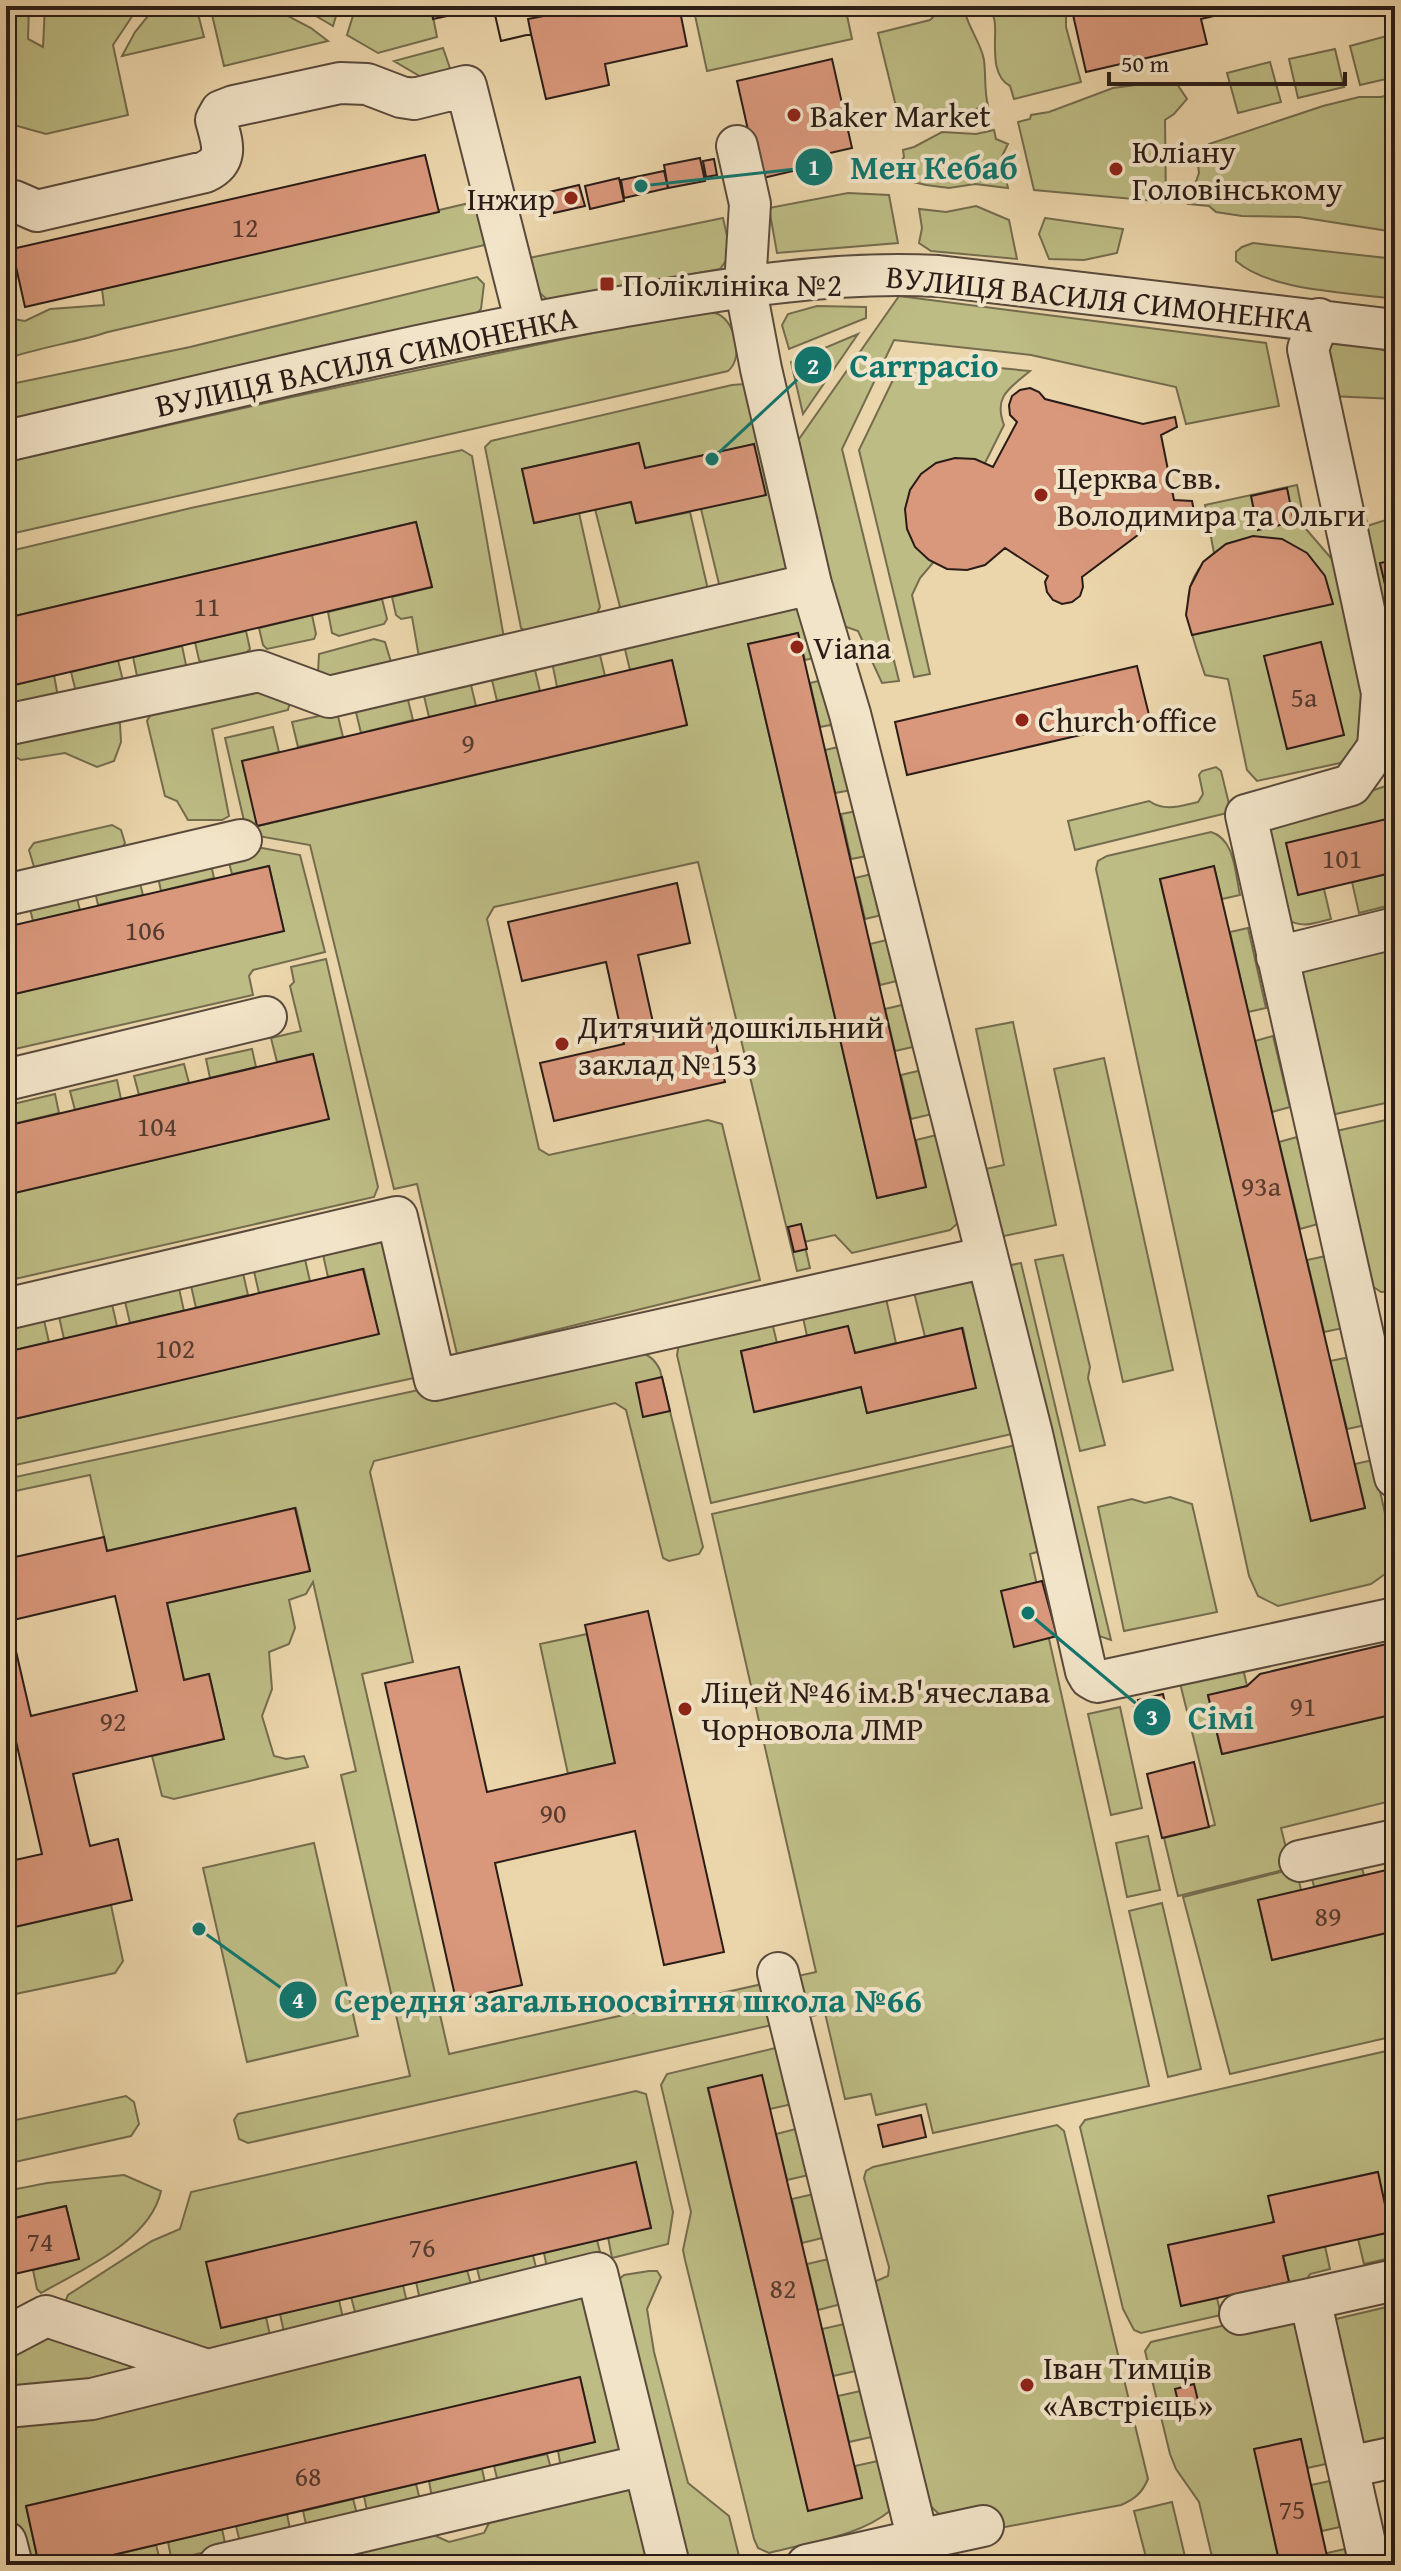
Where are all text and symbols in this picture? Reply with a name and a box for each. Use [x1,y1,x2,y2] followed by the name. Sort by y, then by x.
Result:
[1109,36,1345,86] scale bar
[1121,46,1169,81] text: 50 m
[810,92,991,139] place label: Baker Market
[785,106,803,124] marker: Baker Market
[1132,128,1342,212] place label: Юліану Головінському
[794,138,1034,196] callout: Мен Кебаб
[850,142,1018,191] text: Мен Кебаб
[808,149,820,184] text: 1
[1107,160,1125,178] marker: Юліану Головінському
[467,175,555,222] place label: Інжир
[562,189,580,207] marker: Інжир
[232,206,258,247] house number: 12
[884,252,1317,344] street label: ВУЛИЦЯ ВАСИЛЯ СИМОНЕНКА
[623,261,842,308] place label: Поліклініка №2
[598,275,616,293] marker: Поліклініка №2
[151,293,582,429] street label: ВУЛИЦЯ ВАСИЛЯ СИМОНЕНКА
[793,336,1014,394] callout: Carrpacio
[850,340,999,389] text: Carrpacio
[807,348,819,383] text: 2
[1057,454,1366,538] place label: Церква Свв. Володимира та Ольги
[1032,486,1050,504] marker: Церква Свв. Володимира та Ольги
[194,585,220,626] house number: 11
[813,624,891,671] place label: Viana
[788,638,806,656] marker: Viana
[1291,676,1318,717] house number: 5а
[1038,697,1217,744] place label: Church office
[1013,711,1031,729] marker: Church office
[461,722,475,763] house number: 9
[1322,837,1362,878] house number: 101
[125,909,165,950] house number: 106
[577,1003,884,1087] place label: Дитячий дошкільний заклад №153
[553,1035,571,1053] marker: Дитячий дошкільний заклад №153
[137,1105,177,1146] house number: 104
[1241,1165,1282,1206] house number: 93а
[155,1327,195,1368] house number: 102
[701,1668,1051,1752] place label: Ліцей №46 ім.В'ячеслава Чорновола ЛМР
[1290,1685,1316,1726] house number: 91
[1132,1688,1270,1746] callout: Сімі
[1188,1692,1254,1741] text: Сімі
[1146,1699,1158,1734] text: 3
[100,1700,126,1741] house number: 92
[676,1700,694,1718] marker: Ліцей №46 ім.В'ячеслава Чорновола ЛМР
[540,1792,566,1833] house number: 90
[1315,1895,1341,1936] house number: 89
[278,1971,937,2029] callout: Середня загальноосвітня школа №66
[334,1975,922,2024] text: Середня загальноосвітня школа №66
[292,1982,304,2017] text: 4
[27,2220,53,2261] house number: 74
[409,2226,435,2267] house number: 76
[770,2267,796,2308] house number: 82
[1043,2344,1213,2428] place label: Іван Тимців «Австрієць»
[1018,2376,1036,2394] marker: Іван Тимців «Австрієць»
[295,2455,321,2496] house number: 68
[1279,2488,1305,2529] house number: 75

